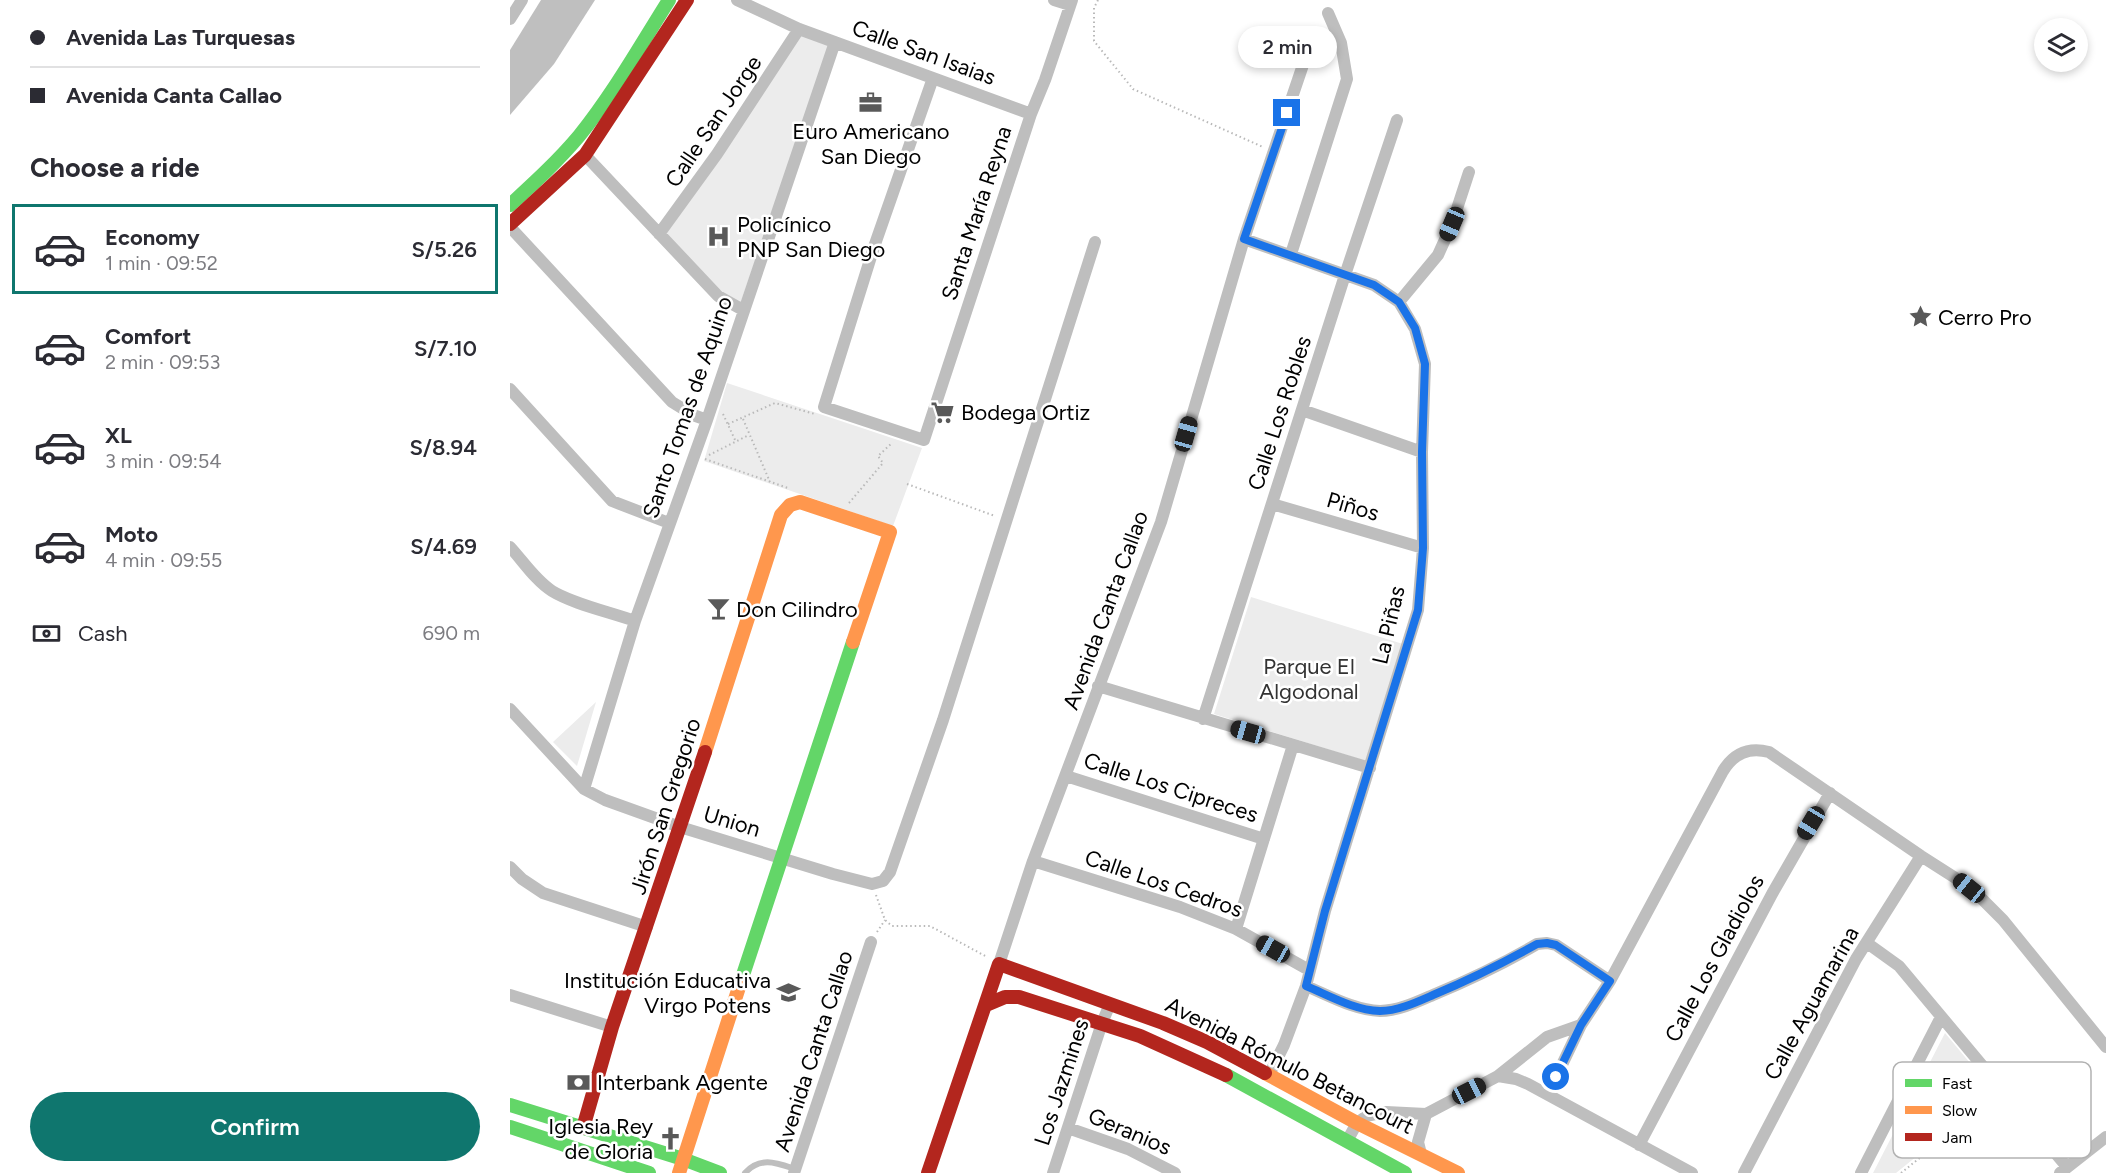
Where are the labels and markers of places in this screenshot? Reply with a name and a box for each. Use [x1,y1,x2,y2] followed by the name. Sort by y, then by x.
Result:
[858,89,884,115] office icon: Euro Americano San Diego
[792,118,950,170] place label: Euro Americano San Diego
[737,211,885,263] place label: Policínico PNP San Diego
[706,224,732,250] hospital icon: Policínico PNP San Diego
[1907,304,1933,330] place icon: Cerro Pro
[1938,304,2032,331] place label: Cerro Pro
[930,399,956,425] supermarket icon: Bodega Ortiz
[961,399,1090,426] place label: Bodega Ortiz
[705,596,731,622] bar icon: Don Cilindro
[736,596,858,623] place label: Don Cilindro
[564,967,771,1019] place label: Institución Educativa Virgo Potens
[776,980,802,1006] school or university icon: Institución Educativa Virgo Potens
[566,1069,592,1095] bank icon: Interbank Agente
[597,1069,768,1096] place label: Interbank Agente
[548,1113,653,1165] place label: Iglesia Rey de Gloria
[658,1126,684,1152] church icon: Iglesia Rey de Gloria

